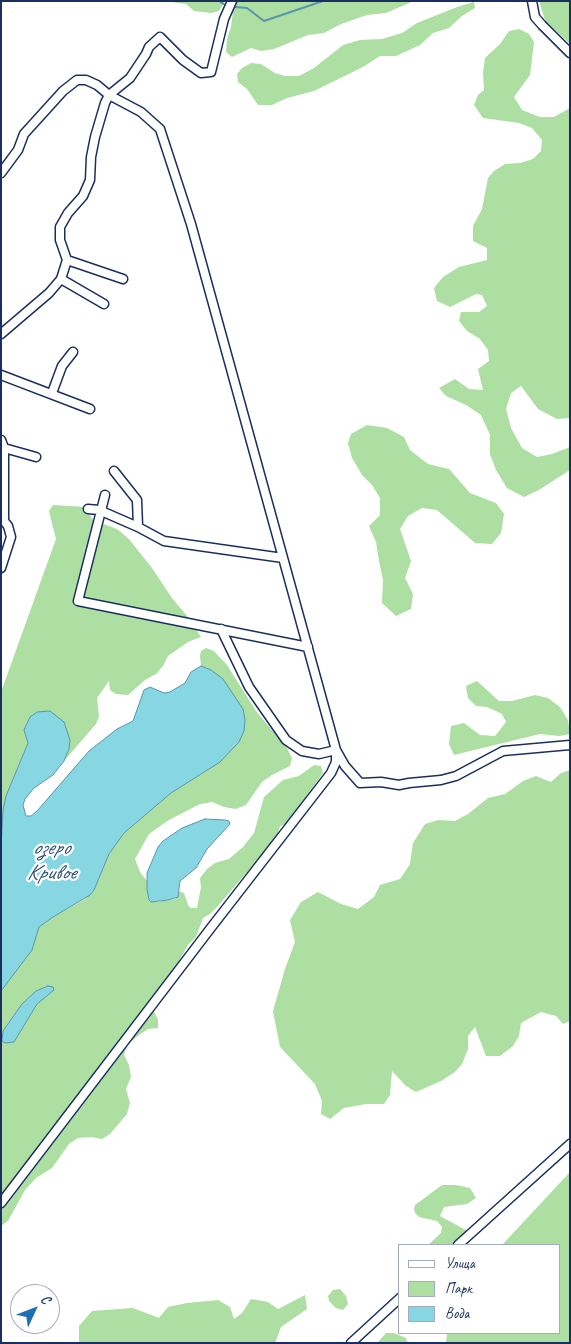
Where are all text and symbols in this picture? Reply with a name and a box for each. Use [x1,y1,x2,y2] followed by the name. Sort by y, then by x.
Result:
[27,835,75,886] water label: озеро Кривое
[398,1244,561,1334] legend
[445,1254,475,1273] text: Улица
[445,1279,472,1298] text: Парк
[10,1284,60,1334] north arrow
[37,1291,54,1307] text: С
[445,1304,469,1323] text: Вода

